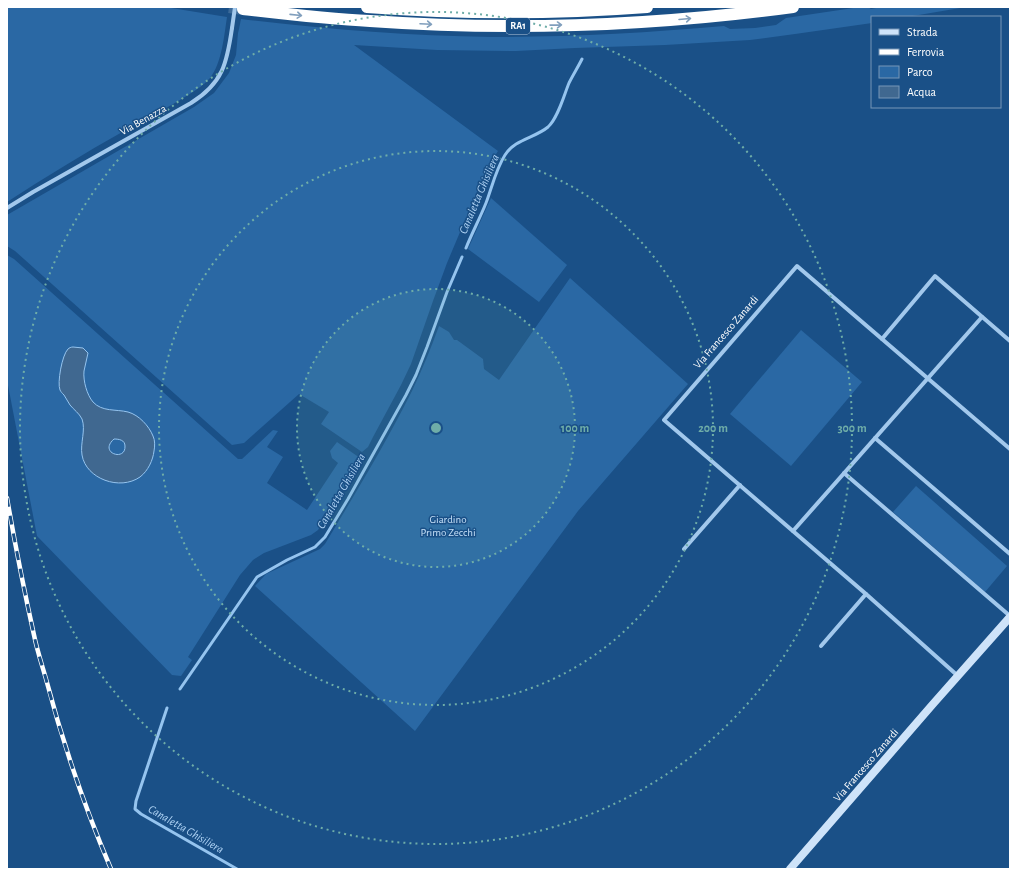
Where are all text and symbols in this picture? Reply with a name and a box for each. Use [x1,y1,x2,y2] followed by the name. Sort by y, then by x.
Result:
[289,11,302,19] one-way arrow
[679,15,692,22] one-way arrow
[871,16,1001,108] legend
[506,18,530,34] road number: RA1
[419,21,432,28] one-way arrow
[549,21,562,29] one-way arrow
[907,26,938,38] text: Strada
[907,46,945,58] text: Ferrovia
[907,66,933,78] text: Parco
[907,86,937,98] text: Acqua
[118,103,168,137] street label: Via Benazza
[457,153,501,235] water label: Canaletta Ghisiliera
[692,294,760,370] street label: Via Francesco Zanardi
[429,421,443,435] centre of rings
[561,422,589,434] text: 100 m
[698,422,728,434] text: 200 m
[837,422,867,434] text: 300 m
[315,451,367,531] water label: Canaletta Ghisiliera
[420,514,476,538] park label: Giardino Primo Zecchi
[832,727,900,803] street label: Via Francesco Zanardi
[146,803,226,855] water label: Canaletta Ghisiliera

